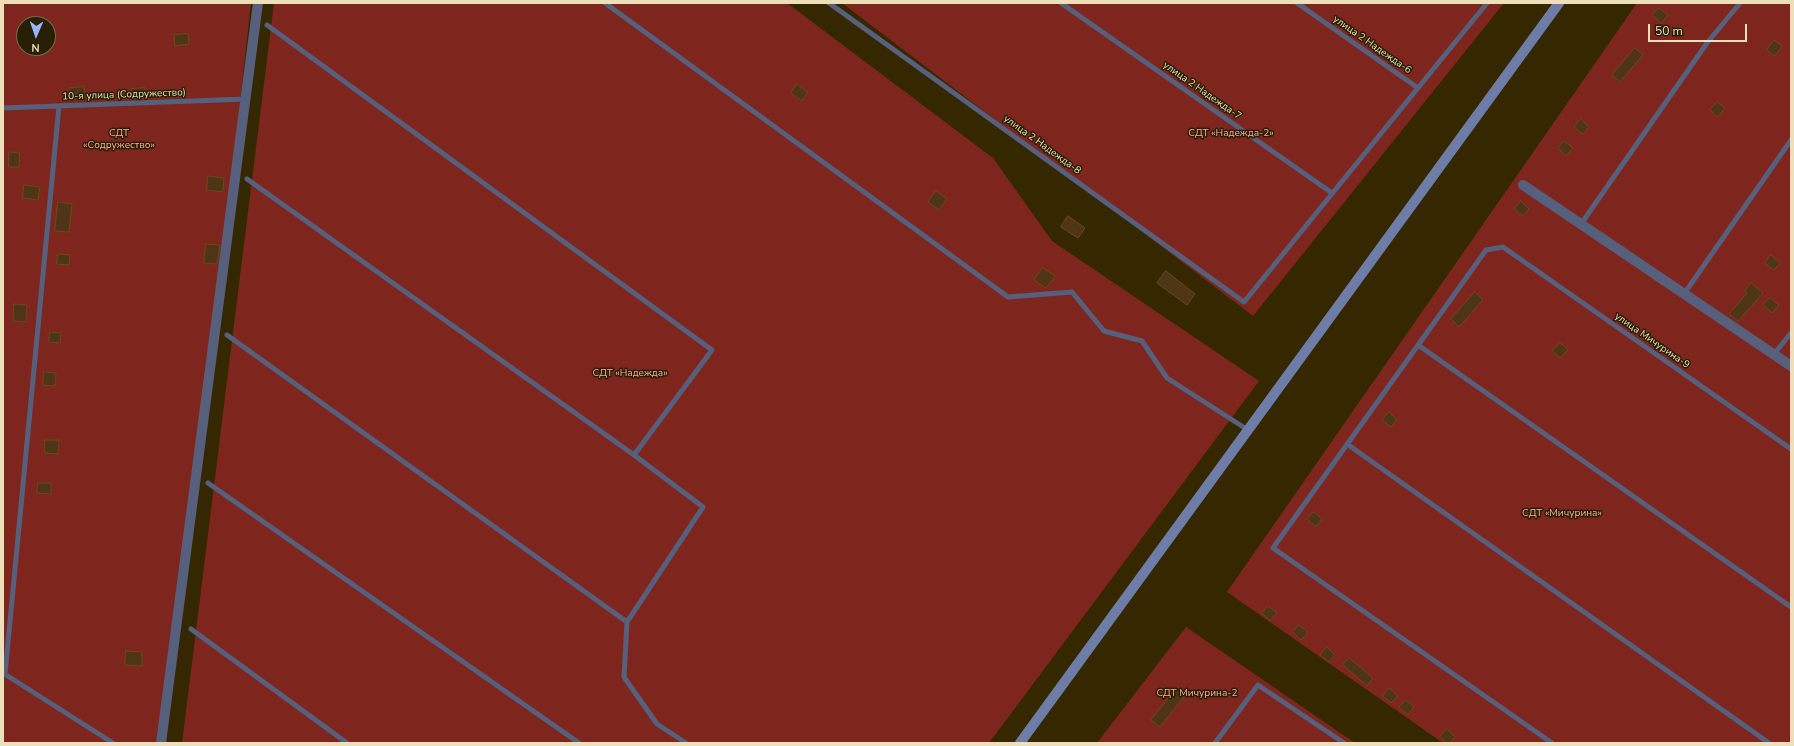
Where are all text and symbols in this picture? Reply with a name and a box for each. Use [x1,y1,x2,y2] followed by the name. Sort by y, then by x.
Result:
[1331,13,1413,77] street label: улица 2 Надежда-6
[16,16,56,56] north arrow
[1650,16,1749,42] scale bar
[1655,23,1683,39] text: 50 m
[31,40,40,55] text: N
[1161,59,1243,123] street label: улица 2 Надежда-7
[62,87,186,103] street label: 10-я улица (Содружество)
[1001,113,1083,177] street label: улица 2 Надежда-8
[83,128,155,152] park label: СДТ «Содружество»
[1188,128,1274,140] park label: СДТ «Надежда-2»
[1612,311,1692,371] street label: улица Мичурина-9
[592,368,668,380] park label: СДТ «Надежда»
[1522,508,1602,520] park label: СДТ «Мичурина»
[1156,688,1238,700] park label: СДТ Мичурина-2

